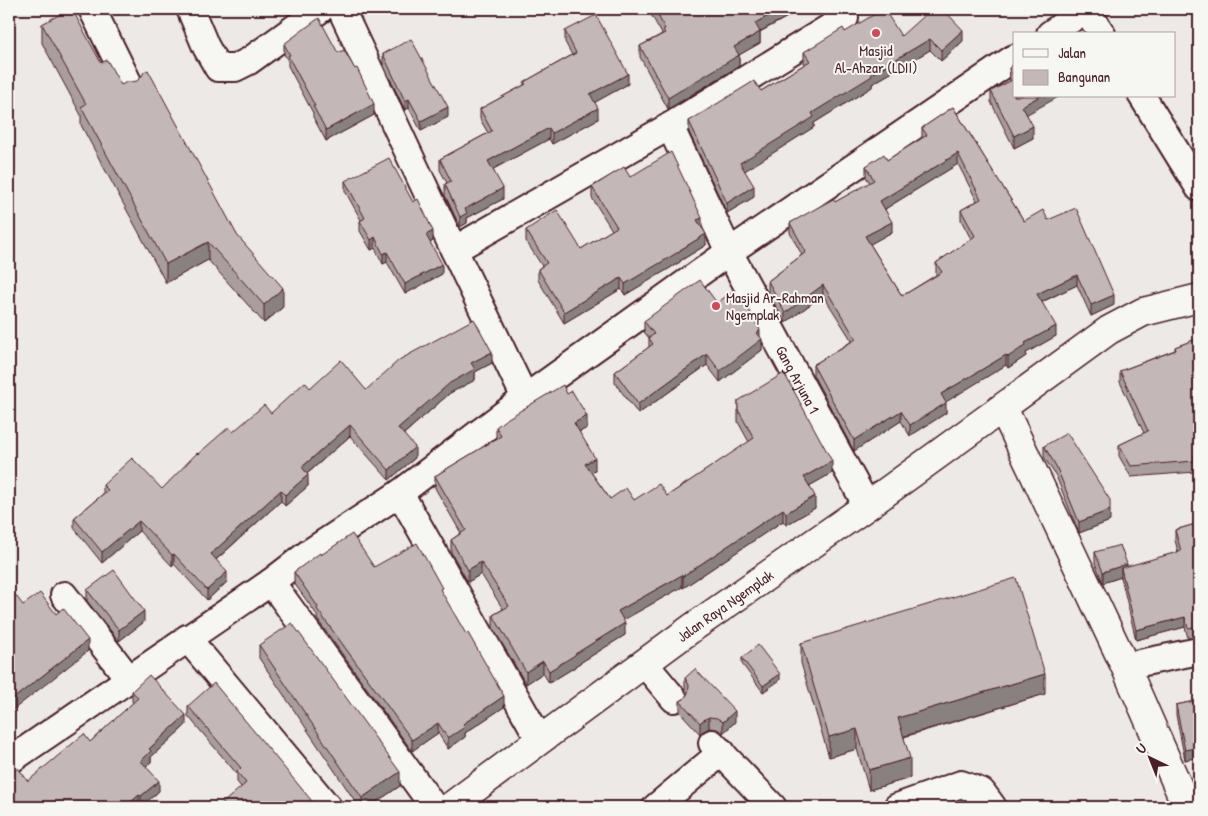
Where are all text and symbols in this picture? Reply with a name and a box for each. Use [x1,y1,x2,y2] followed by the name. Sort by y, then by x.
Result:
[870,27,882,39] marker: Masjid Al-Ahzar (LDII)
[1013,32,1176,98] legend
[835,40,917,78] place label: Masjid Al-Ahzar (LDII)
[1058,42,1086,63] text: Jalan
[1058,66,1111,87] text: Bangunan
[726,287,824,325] place label: Masjid Ar-Rahman Ngemplak
[710,300,722,312] marker: Masjid Ar-Rahman Ngemplak
[771,342,825,417] street label: Gang Arjuna 1
[672,564,777,646] street label: Jalan Raya Ngemplak
[1126,734,1176,784] north arrow
[1131,738,1150,758] text: U

